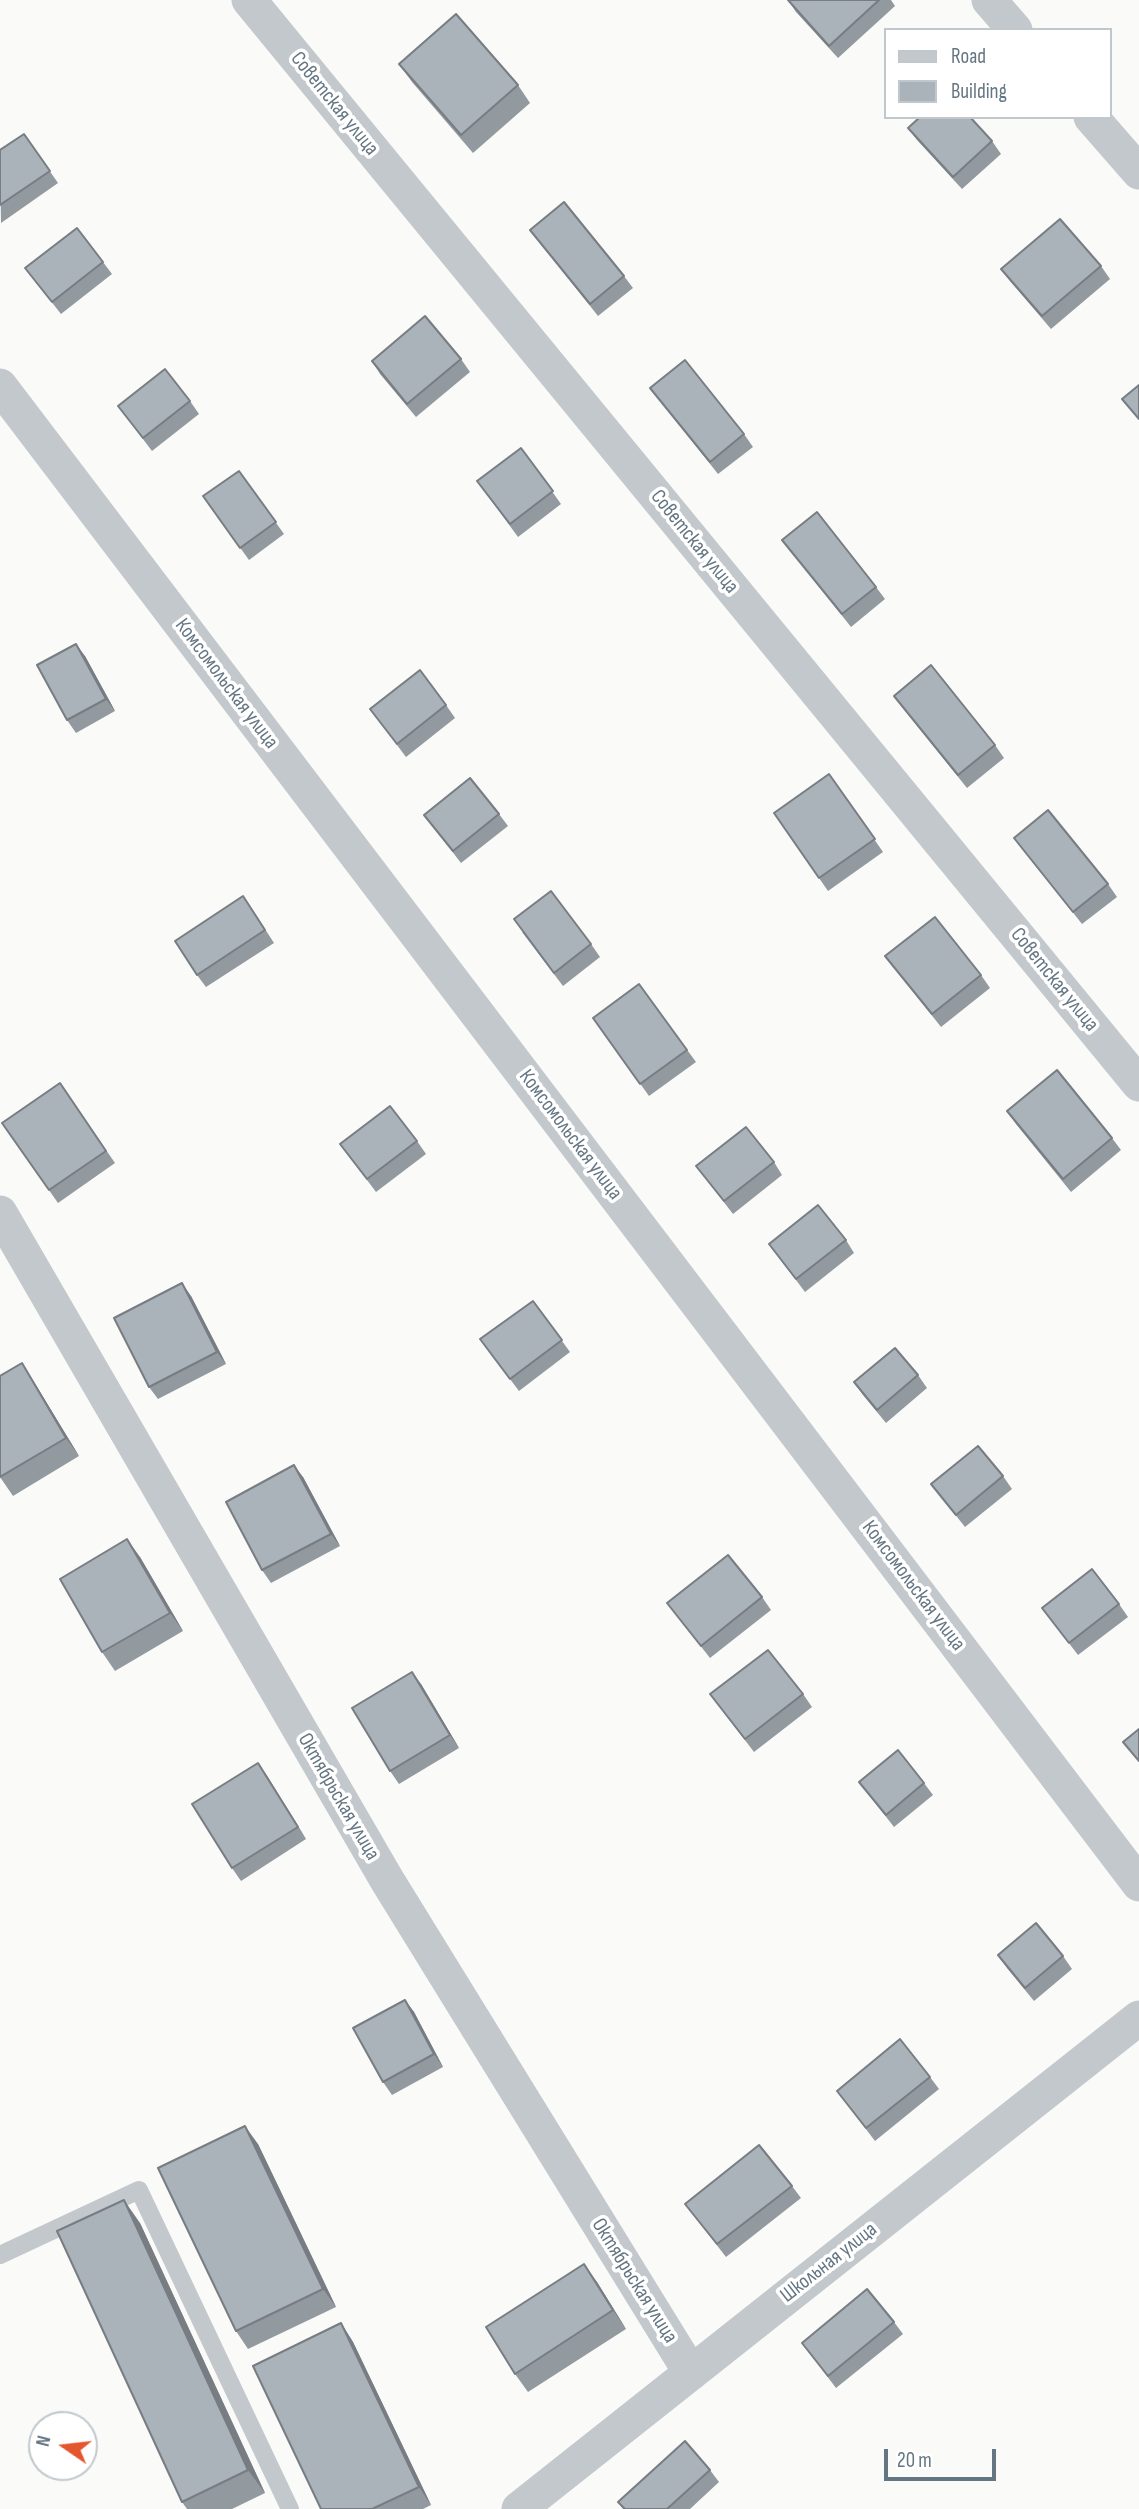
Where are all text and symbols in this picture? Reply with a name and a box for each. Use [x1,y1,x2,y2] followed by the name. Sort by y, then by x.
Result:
[884,28,1111,119] legend
[951,44,986,69] text: Road
[284,47,384,161] street label: Советская улица
[951,79,1007,104] text: Building
[644,485,744,599] street label: Советская улица
[169,614,283,754] street label: Комсомольская улица
[1004,923,1104,1037] street label: Советская улица
[513,1065,627,1205] street label: Комсомольская улица
[856,1516,970,1656] street label: Комсомольская улица
[292,1729,384,1865] street label: Октябрьская улица
[586,2214,682,2348] street label: Октябрьская улица
[776,2217,882,2309] street label: Школьная улица
[28,2411,98,2481] north arrow
[32,2434,56,2449] text: N
[887,2436,999,2480] scale bar
[897,2448,932,2473] text: 20 m

